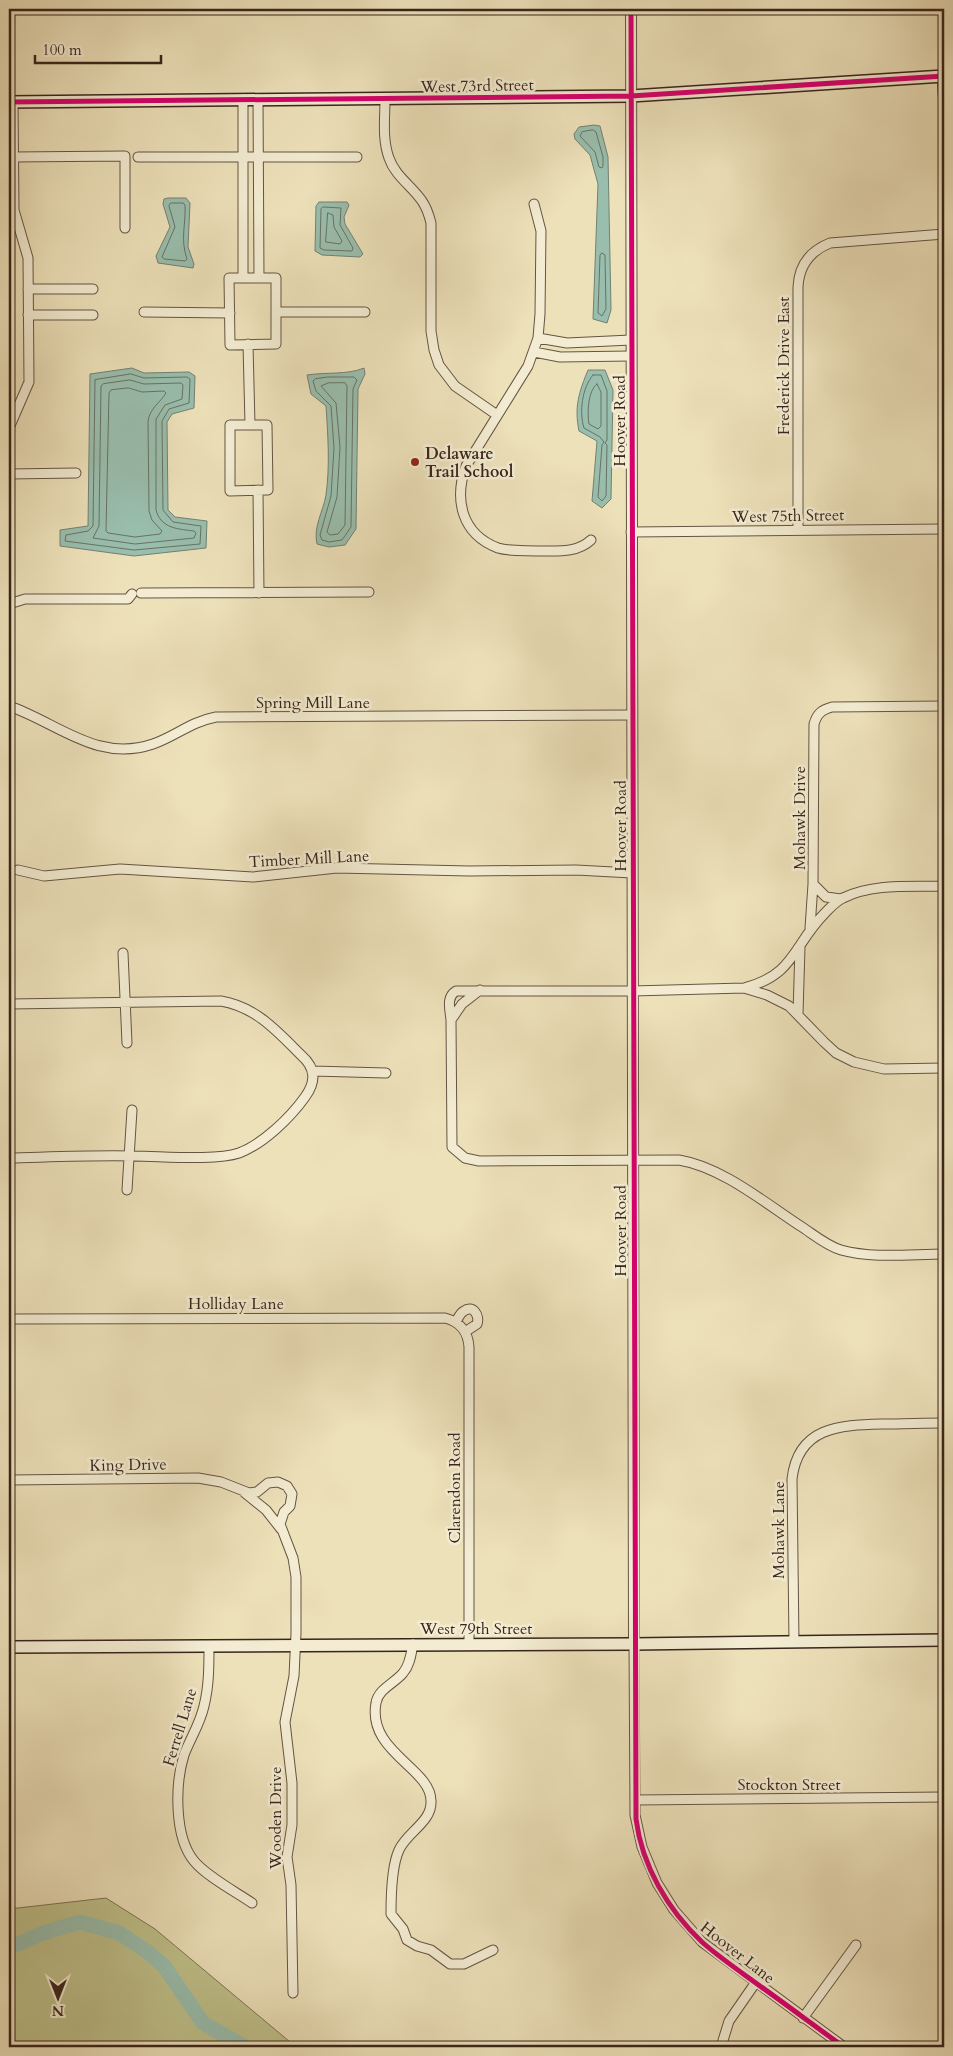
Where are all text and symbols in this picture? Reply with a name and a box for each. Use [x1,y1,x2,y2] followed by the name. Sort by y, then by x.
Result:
[35,32,161,64] scale bar
[42,40,82,60] text: 100 m
[419,74,534,98] street label: West 73rd Street
[773,297,795,435] street label: Frederick Drive East
[609,375,631,467] street label: Hoover Road
[425,443,514,483] place label: Delaware Trail School
[409,456,421,468] marker: Delaware Trail School
[731,504,845,528] street label: West 75th Street
[256,692,370,714] street label: Spring Mill Lane
[789,766,811,870] street label: Mohawk Drive
[610,780,632,872] street label: Hoover Road
[248,845,370,873] street label: Timber Mill Lane
[610,1185,632,1277] street label: Hoover Road
[188,1293,284,1315] street label: Holliday Lane
[444,1432,466,1544] street label: Clarendon Road
[89,1453,167,1477] street label: King Drive
[768,1481,790,1579] street label: Mohawk Lane
[419,1618,532,1640] street label: West 79th Street
[158,1685,202,1769] street label: Ferrell Lane
[265,1767,287,1870] street label: Wooden Drive
[737,1774,841,1796] street label: Stockton Street
[695,1917,779,1989] street label: Hoover Lane
[32,1974,82,2024] north arrow
[52,2001,64,2020] text: N

